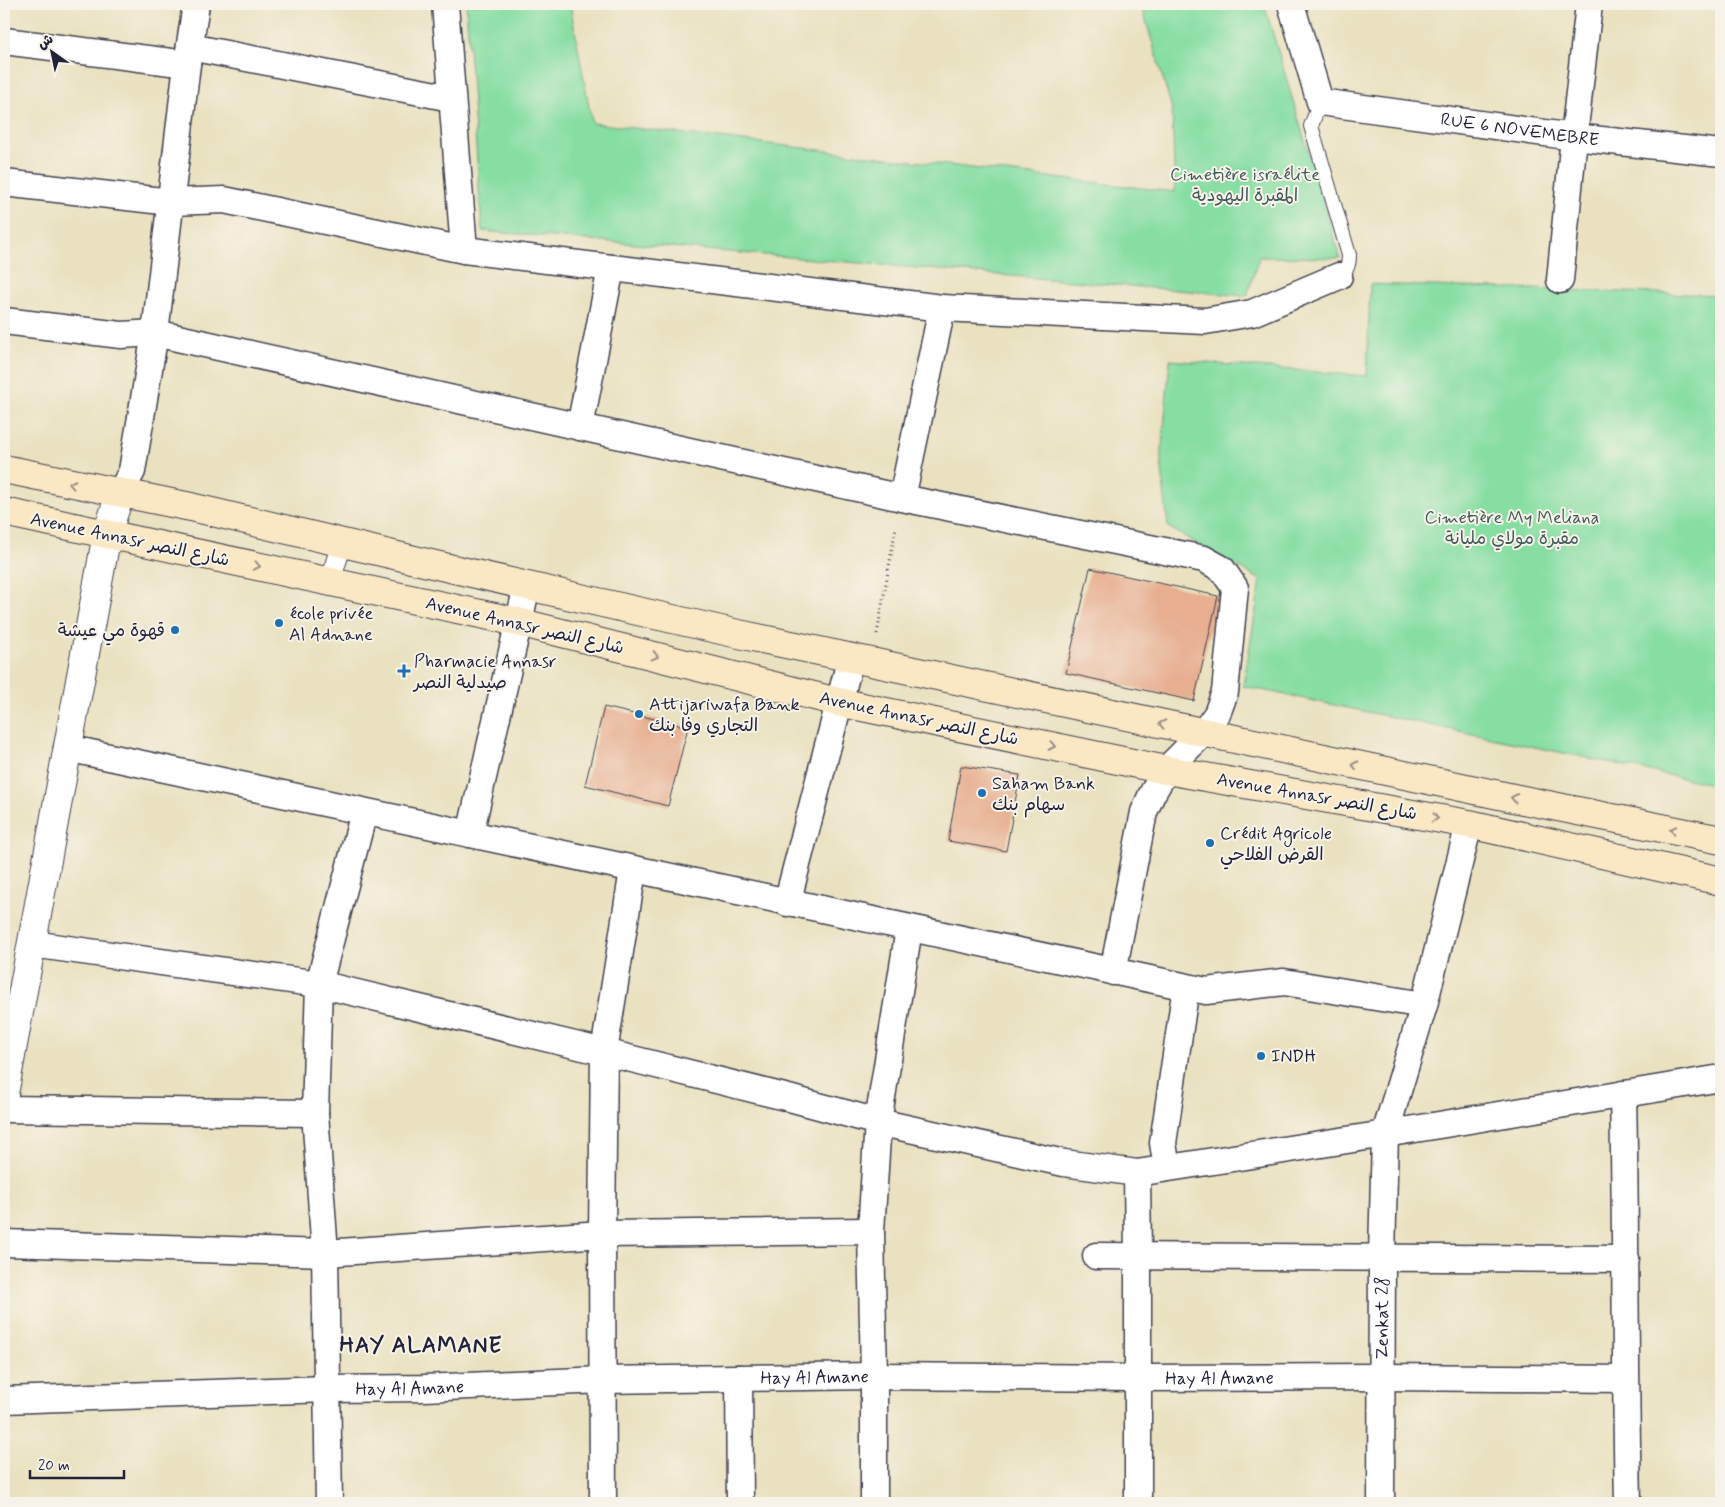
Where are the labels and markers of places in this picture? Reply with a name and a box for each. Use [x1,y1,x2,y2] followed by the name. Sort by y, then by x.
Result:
[289,602,374,647] place label: école privée Al Adnane
[273,617,285,629] marker: école privée Al Adnane
[58,619,165,646] place label: قهوة مي عيشة
[169,624,181,636] marker: قهوة مي عيشة
[412,650,557,695] place label: Pharmacie Annasr صيدلية النصر
[398,665,410,677] marker: Pharmacie Annasr صيدلية النصر
[649,693,800,738] place label: Attijariwafa Bank التجاري وفا بنك
[633,708,645,720] marker: Attijariwafa Bank التجاري وفا بنك
[992,772,1095,818] place label: Saham Bank سهام بنك
[976,787,988,799] marker: Saham Bank سهام بنك
[1220,822,1332,870] place label: Crédit Agricole القرض الفلاحي
[1204,837,1216,849] marker: Crédit Agricole القرض الفلاحي
[1271,1045,1316,1069] place label: INDH
[1255,1050,1267,1062] marker: INDH

